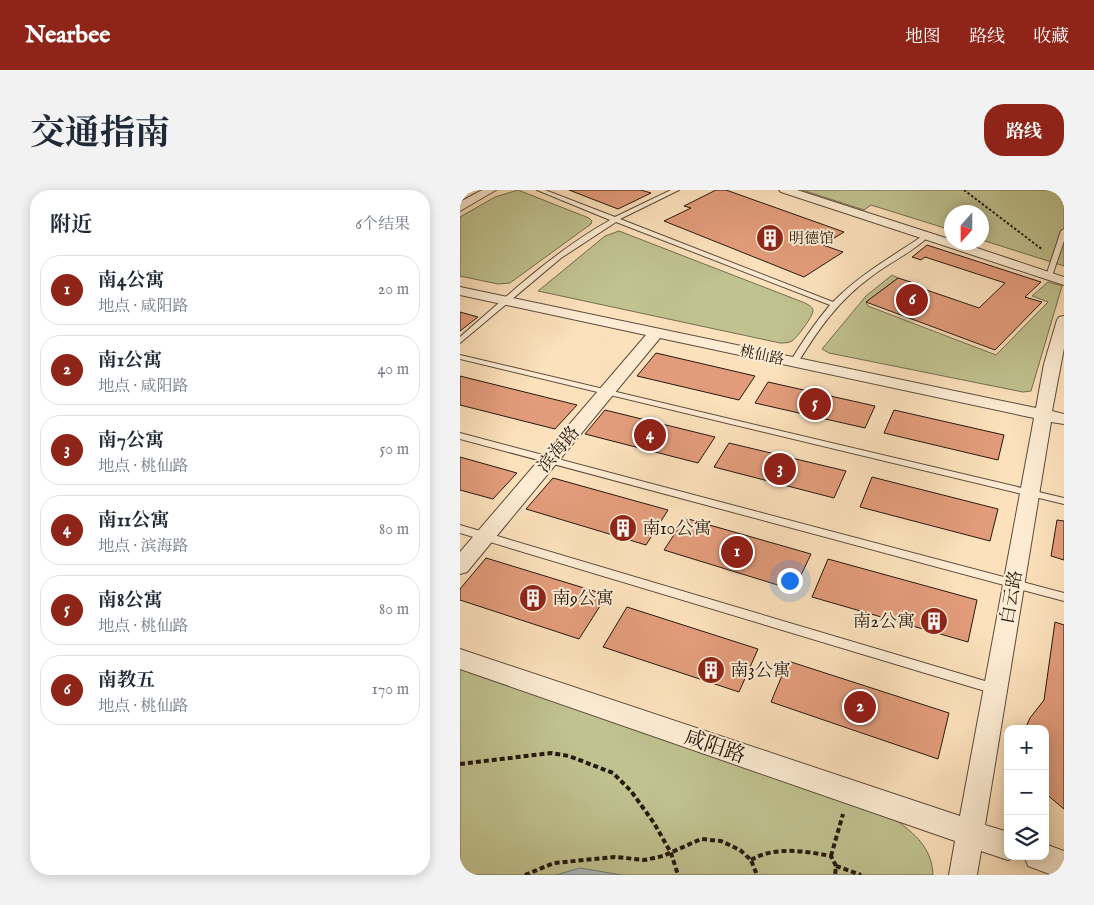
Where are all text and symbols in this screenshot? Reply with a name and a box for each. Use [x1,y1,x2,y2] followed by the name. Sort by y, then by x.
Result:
[25,20,110,51] text: Nearbee
[905,26,941,49] text: 地图
[969,26,1005,49] text: 路线
[1033,26,1069,49] text: 收藏
[984,104,1064,156] button: 路线
[30,112,170,157] text: 交通指南
[944,205,989,250] north arrow
[50,212,92,239] text: 附近
[355,215,410,235] text: 6个结果
[755,223,785,253] building icon: 明德馆
[789,229,834,248] place label: 明德馆
[98,269,164,293] text: 南4公寓
[64,280,70,300] text: 1
[378,280,409,300] text: 20 m
[896,281,928,319] pin: 6
[98,297,189,317] text: 地点 · 咸阳路
[738,342,786,369] street label: 桃仙路
[98,349,162,373] text: 南1公寓
[63,360,71,380] text: 2
[377,360,409,380] text: 40 m
[98,377,189,397] text: 地点 · 咸阳路
[799,385,831,423] pin: 5
[634,416,666,454] pin: 4
[533,422,585,478] street label: 滨海路
[98,429,164,453] text: 南7公寓
[64,440,70,460] text: 3
[380,440,409,460] text: 50 m
[764,450,796,488] pin: 3
[98,457,189,477] text: 地点 · 桃仙路
[98,509,169,533] text: 南11公寓
[608,513,638,543] building icon: 南10公寓
[642,518,711,541] place label: 南10公寓
[63,520,71,540] text: 4
[379,520,409,540] text: 80 m
[721,533,753,571] pin: 1
[98,537,189,557] text: 地点 · 滨海路
[777,568,803,594] your location
[996,569,1028,626] street label: 白云路
[518,583,548,613] building icon: 南9公寓
[552,588,614,611] place label: 南9公寓
[98,589,162,613] text: 南8公寓
[64,600,70,620] text: 5
[379,600,409,620] text: 80 m
[919,606,949,636] building icon: 南2公寓
[853,611,915,634] place label: 南2公寓
[98,617,189,637] text: 地点 · 桃仙路
[696,655,726,685] building icon: 南3公寓
[730,660,791,683] place label: 南3公寓
[98,669,155,693] text: 南教五
[64,680,70,700] text: 6
[372,680,409,700] text: 170 m
[844,688,876,726] pin: 2
[98,697,189,717] text: 地点 · 桃仙路
[680,724,749,770] street label: 咸阳路
[1004,725,1049,860] map controls
[1004,725,1049,770] button: +
[1004,770,1049,815] button: −
[1004,815,1049,860] button: layers

